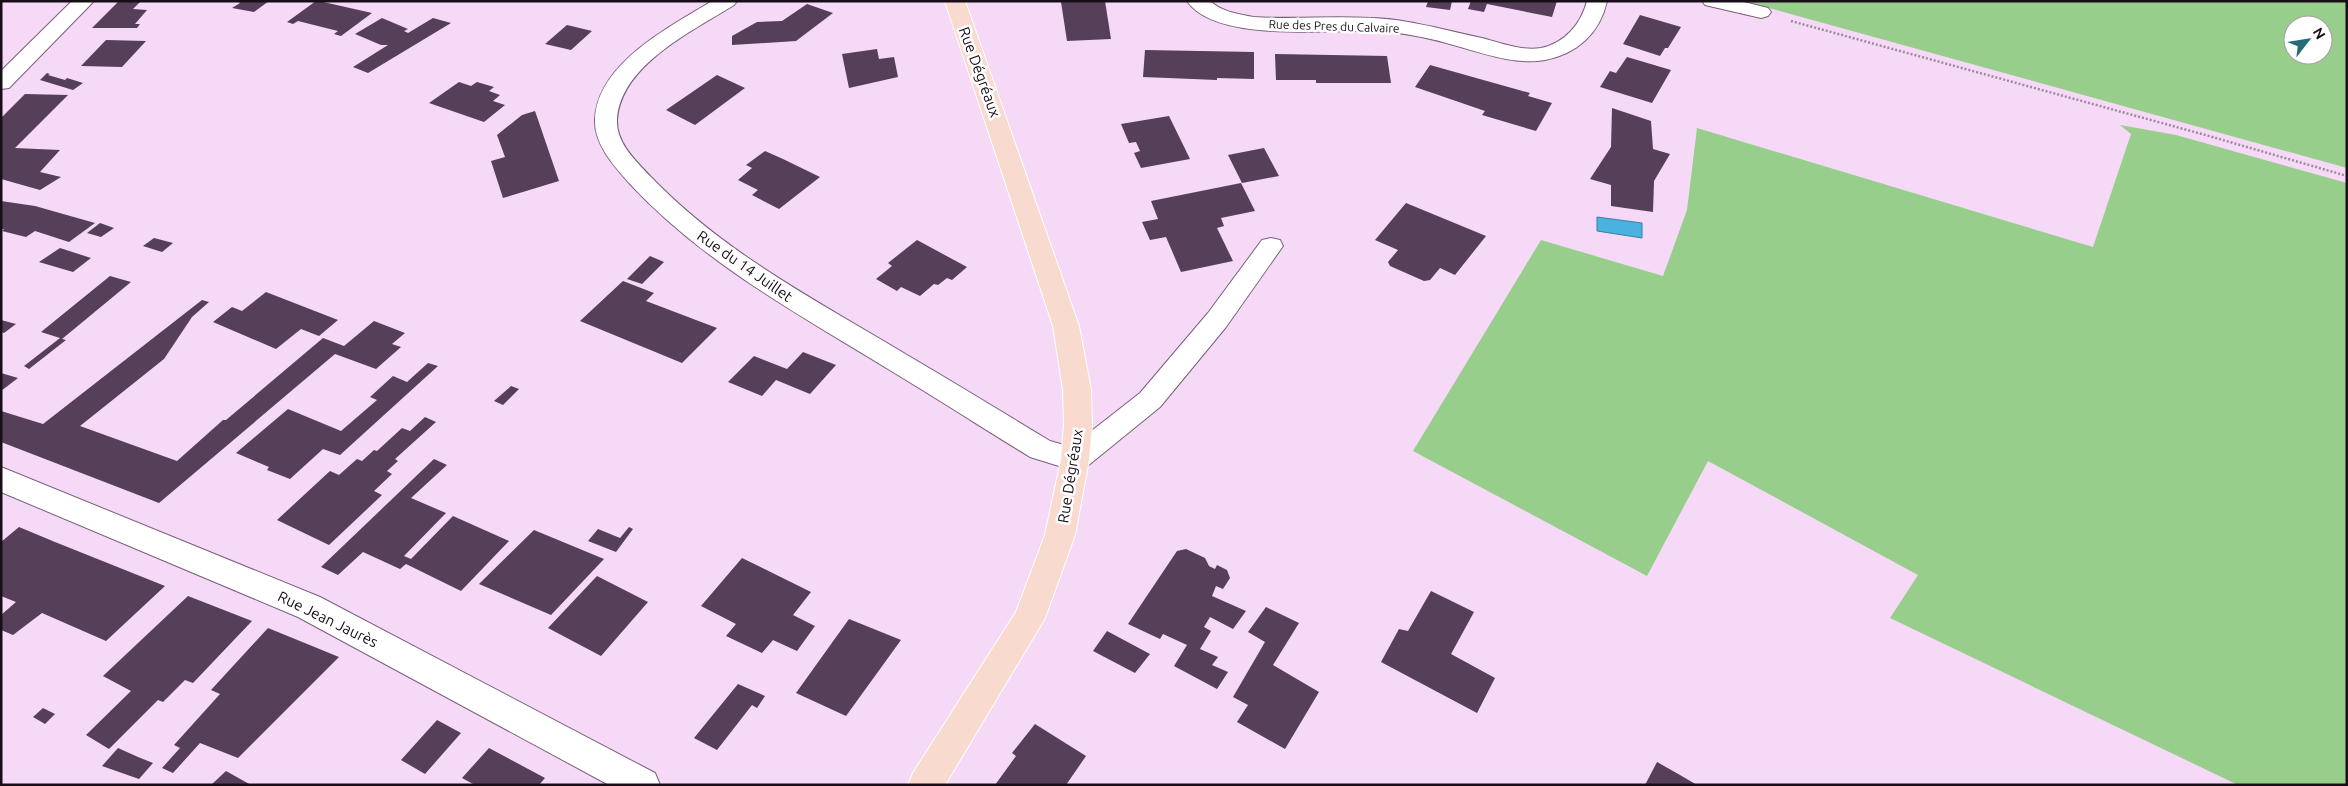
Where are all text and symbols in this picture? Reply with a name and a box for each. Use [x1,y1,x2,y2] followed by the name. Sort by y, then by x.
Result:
[2283,15,2333,65] north arrow
[1268,17,1400,35] street label: Rue des Pres du Calvaire
[956,24,1004,120] street label: Rue Dégréaux
[2310,25,2329,42] text: N
[694,227,796,305] street label: Rue du 14 Juillet
[1054,427,1086,524] street label: Rue Dégréaux
[275,587,381,651] street label: Rue Jean Jaurès

